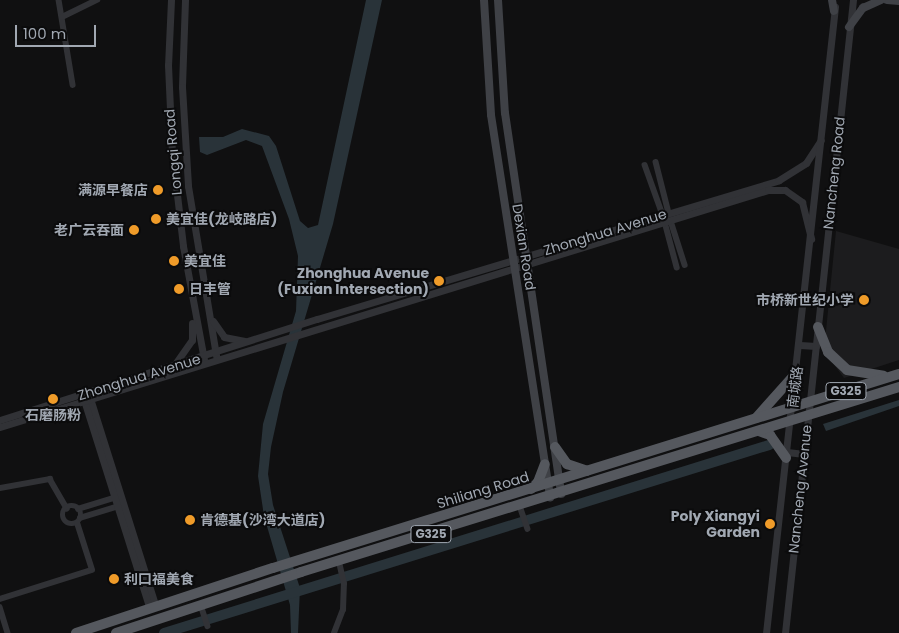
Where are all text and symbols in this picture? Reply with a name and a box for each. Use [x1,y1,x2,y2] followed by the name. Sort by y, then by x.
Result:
[18,15,99,47] scale bar
[23,23,66,44] text: 100 m
[161,108,185,196] street label: Longqi Road
[820,116,848,230] street label: Nancheng Road
[78,182,148,198] place label: 满源早餐店
[152,184,164,196] marker: 满源早餐店
[509,203,539,291] street label: Dexian Road
[542,205,668,259] street label: Zhonghua Avenue
[166,211,277,227] place label: 美宜佳(龙岐路店)
[150,213,162,225] marker: 美宜佳(龙岐路店)
[54,222,124,238] place label: 老广云吞面
[128,224,140,236] marker: 老广云吞面
[184,253,226,269] place label: 美宜佳
[168,255,180,267] marker: 美宜佳
[277,265,429,298] place label: Zhonghua Avenue (Fuxian Intersection)
[433,275,445,287] marker: Zhonghua Avenue (Fuxian Intersection)
[189,281,231,297] place label: 日丰管
[173,283,185,295] marker: 日丰管
[756,292,854,308] place label: 市桥新世纪小学
[858,294,870,306] marker: 市桥新世纪小学
[76,350,202,404] street label: Zhonghua Avenue
[784,365,806,409] street label: 南城路
[825,382,867,401] road number: G325
[47,393,59,405] marker: 石磨肠粉
[25,407,81,423] place label: 石磨肠粉
[785,424,815,554] street label: Nancheng Avenue
[435,468,531,512] street label: Shiliang Road
[671,508,760,540] place label: Poly Xiangyi Garden
[200,512,325,528] place label: 肯德基(沙湾大道店)
[184,514,196,526] marker: 肯德基(沙湾大道店)
[764,518,776,530] marker: Poly Xiangyi Garden
[410,524,452,544] road number: G325
[124,571,194,587] place label: 利口福美食
[108,573,120,585] marker: 利口福美食

